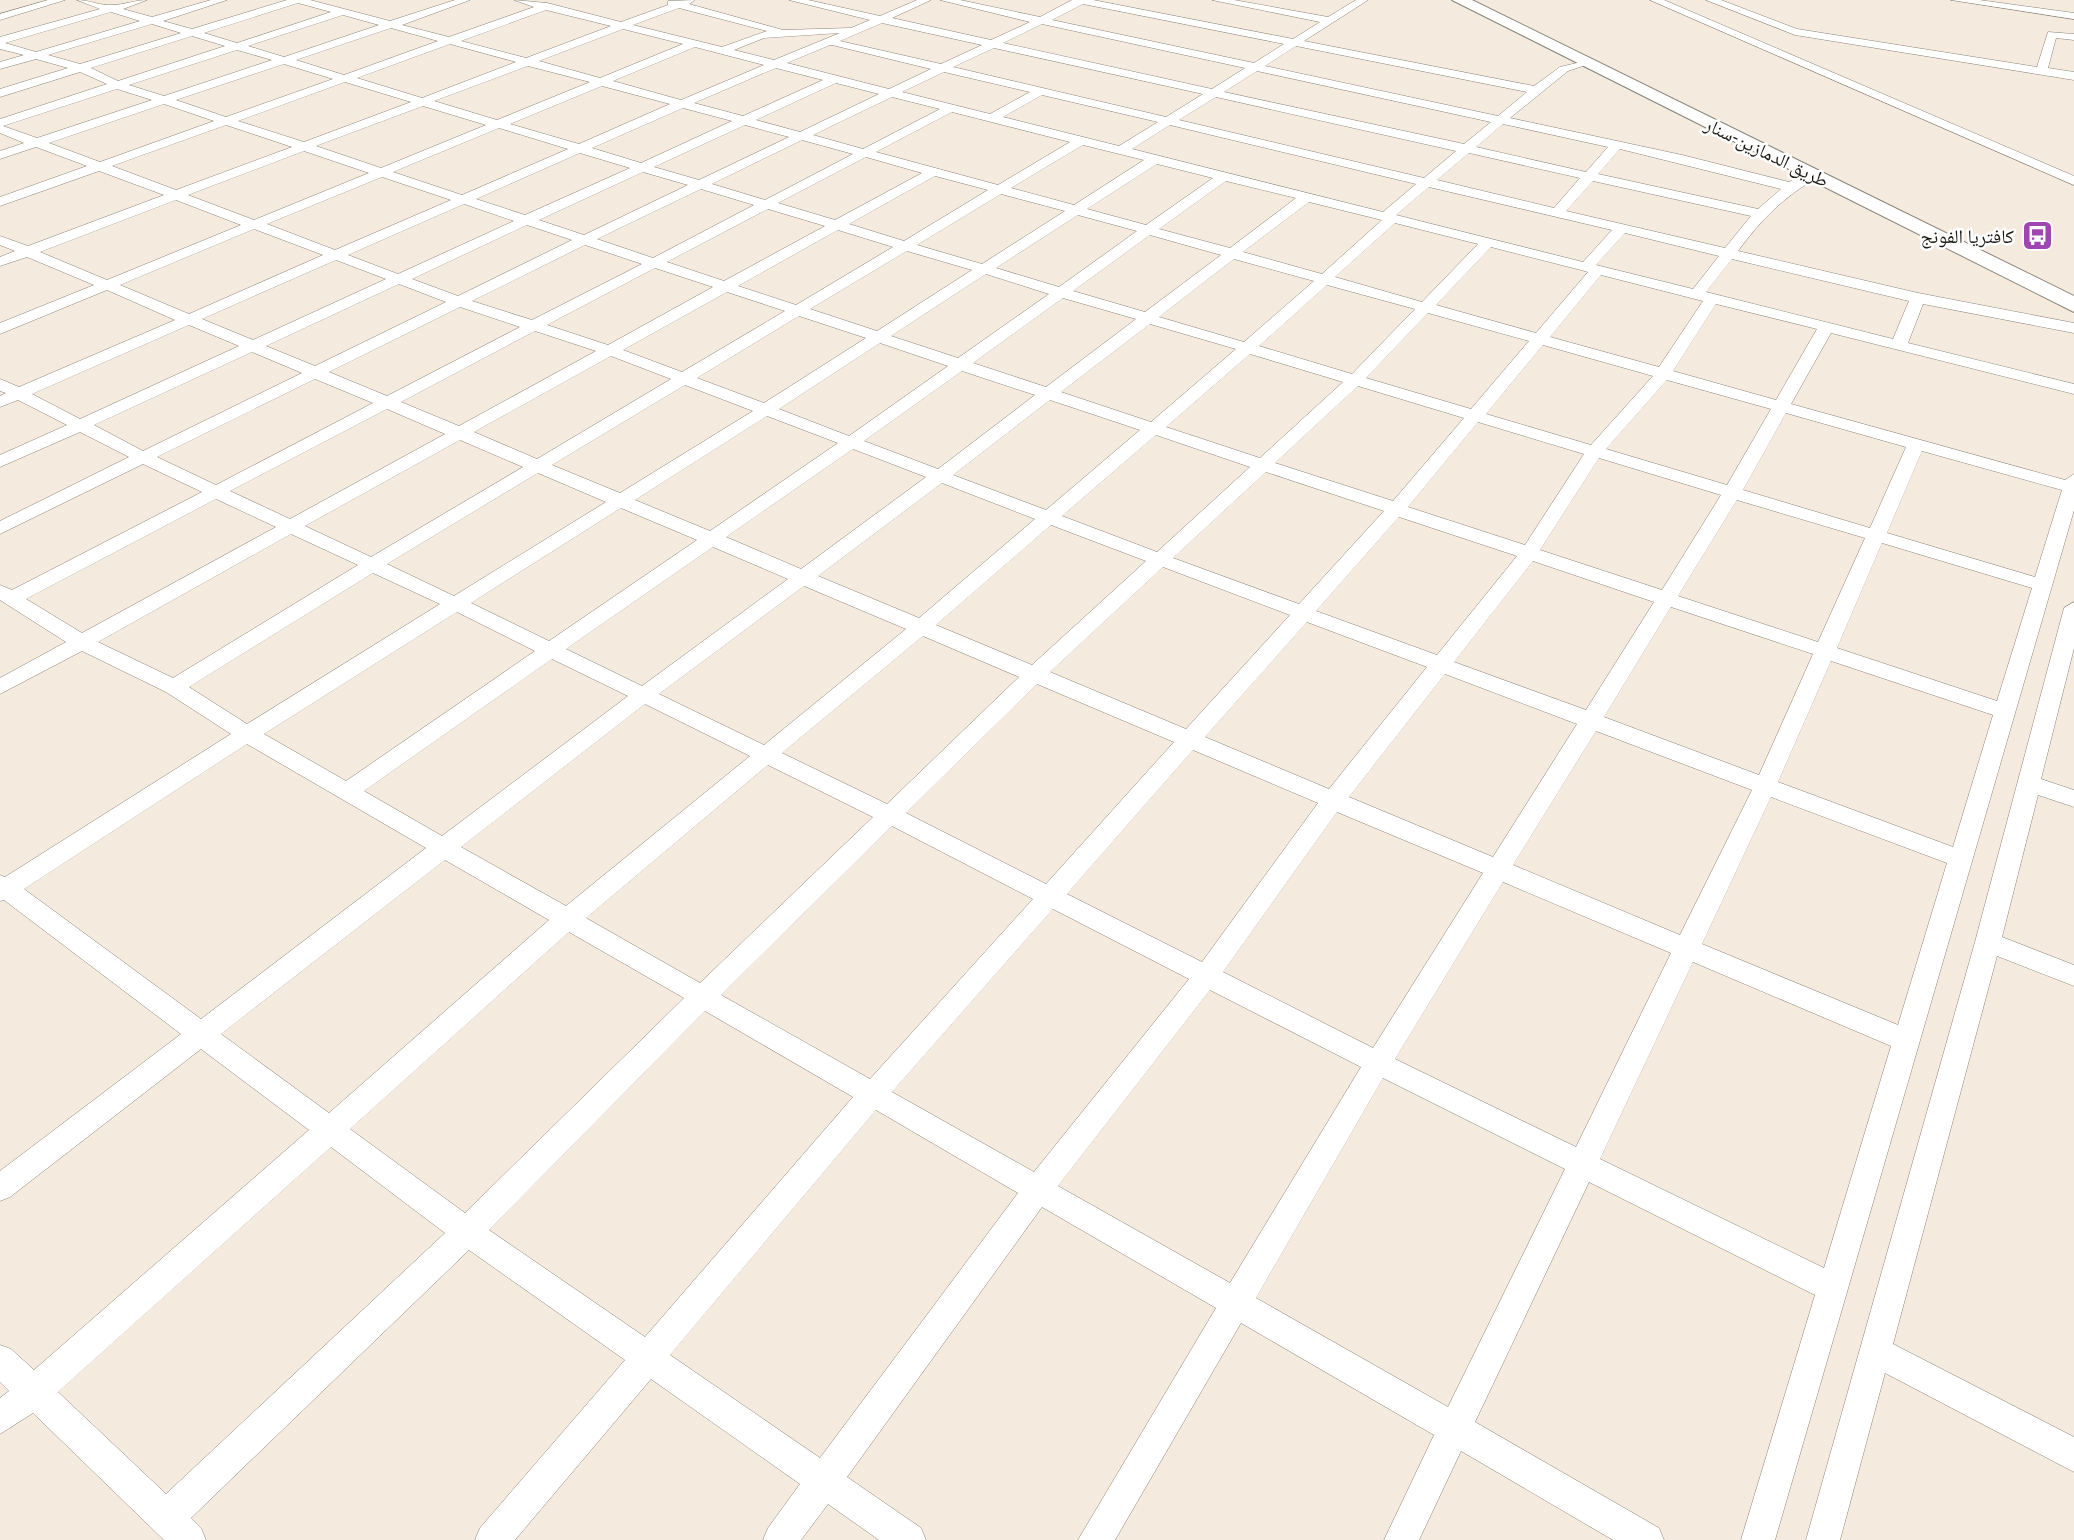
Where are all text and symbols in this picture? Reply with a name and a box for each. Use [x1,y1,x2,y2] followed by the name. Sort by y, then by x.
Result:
[1700,112,1832,192] street label: طريق الدمازين-سنار
[2020,219,2054,253] bus stop icon: كافتريا الفونج
[1920,225,2014,249] place label: كافتريا الفونج

